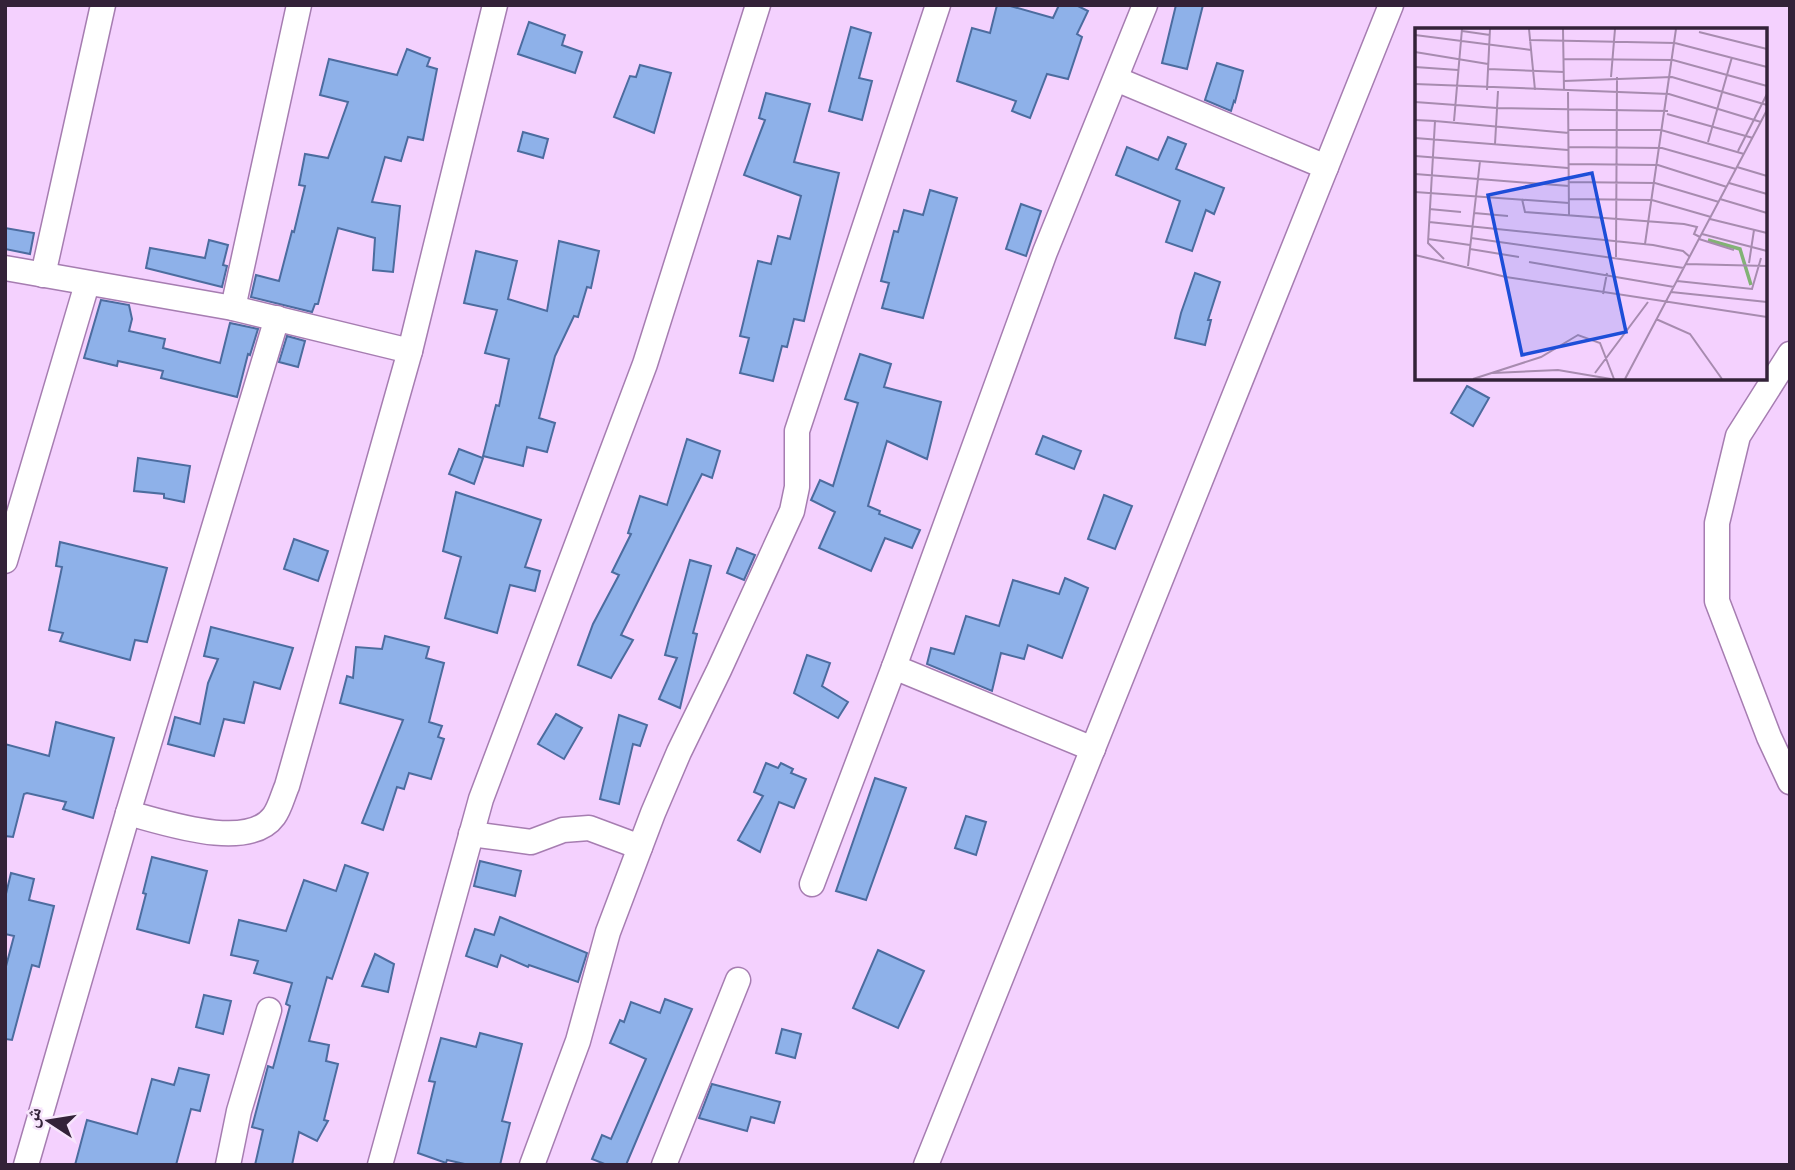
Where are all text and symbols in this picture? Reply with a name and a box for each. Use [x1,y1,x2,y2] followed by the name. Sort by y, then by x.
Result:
[1415,28,1767,380] inset map
[14,1086,84,1156] north arrow
[19,1105,49,1130] text: ش

